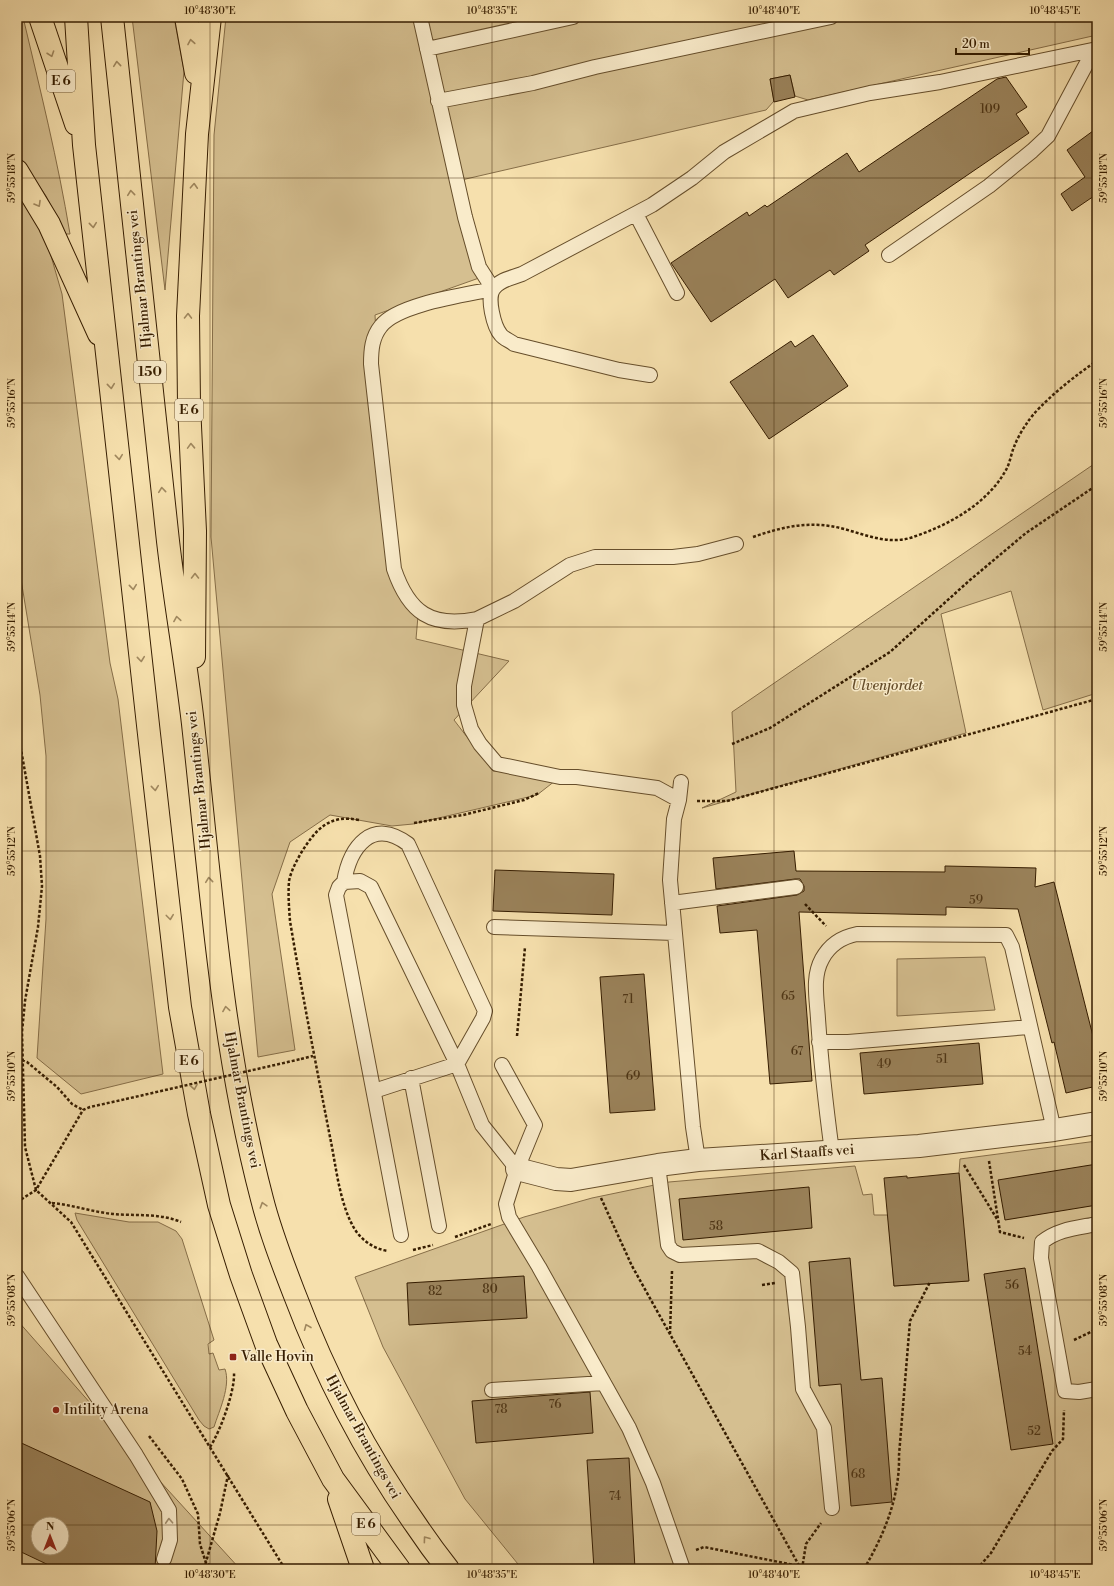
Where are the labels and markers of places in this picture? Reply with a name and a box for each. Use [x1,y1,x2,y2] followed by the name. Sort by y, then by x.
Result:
[240,1348,315,1366] place label: Valle Hovin
[228,1352,238,1362] marker: Valle Hovin
[64,1401,149,1419] place label: Intility Arena
[51,1405,61,1415] marker: Intility Arena

